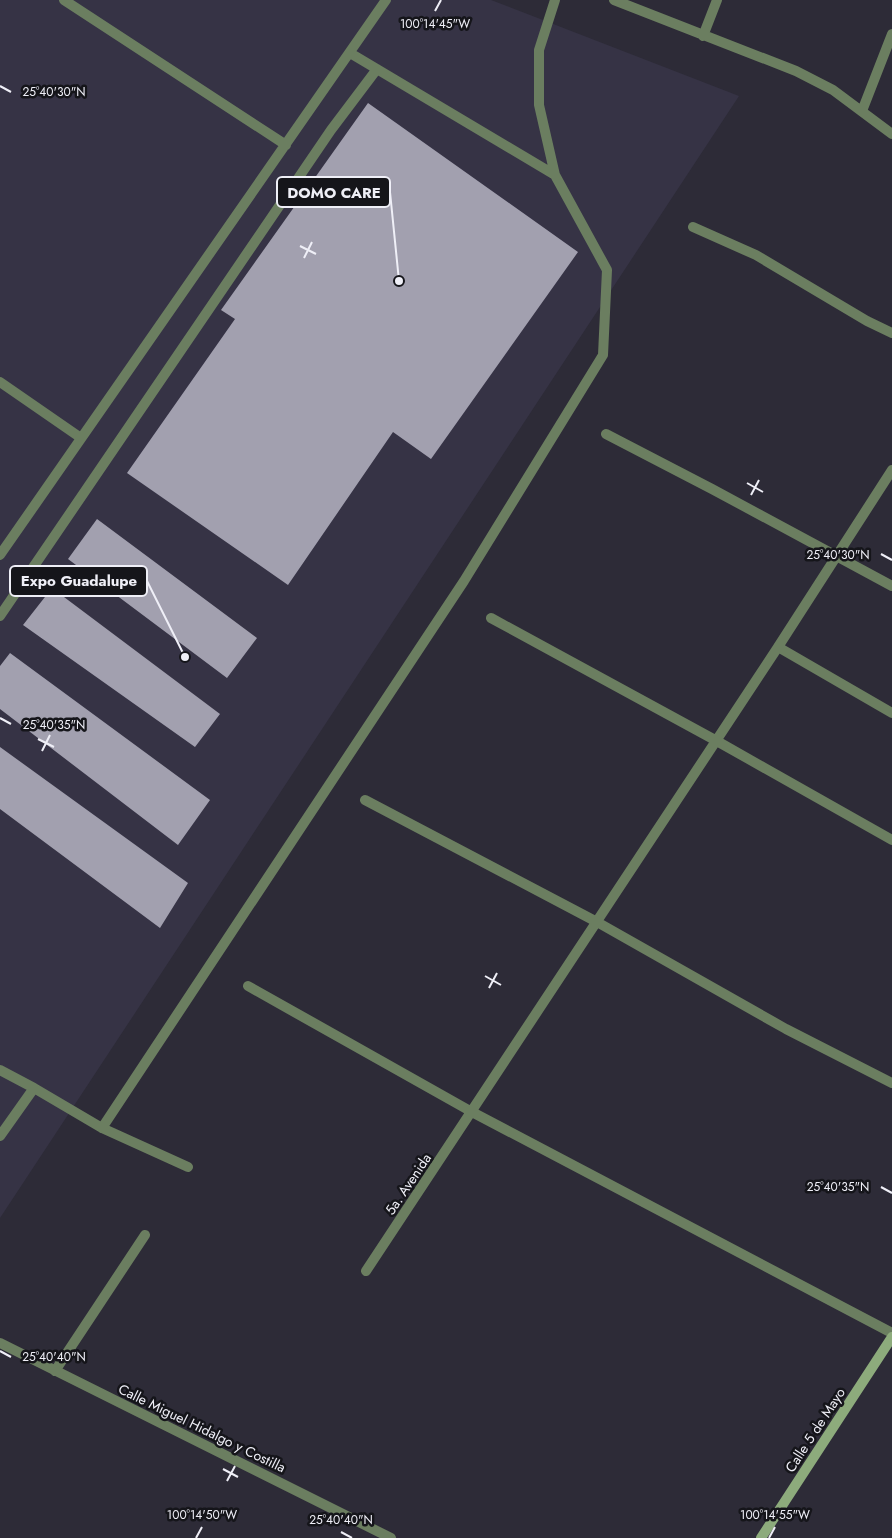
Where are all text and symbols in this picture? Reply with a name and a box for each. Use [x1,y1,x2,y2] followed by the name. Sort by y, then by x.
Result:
[400,15,470,33] text: 100°14'45"W
[22,83,86,101] text: 25°40'30"N
[277,177,390,207] callout: DOMO CARE
[287,182,381,204] text: DOMO CARE
[806,546,870,564] text: 25°40'30"N
[10,566,147,596] callout: Expo Guadalupe
[21,570,138,592] text: Expo Guadalupe
[23,716,85,734] text: 25°40'35"N
[380,1149,436,1219] street label: 5a. Avenida
[807,1178,869,1196] text: 25°40'35"N
[22,1348,86,1366] text: 25°40'40"N
[115,1379,289,1477] street label: Calle Miguel Hidalgo y Costilla
[780,1383,850,1476] street label: Calle 5 de Mayo
[167,1506,237,1524] text: 100°14'50"W
[740,1506,810,1524] text: 100°14'55"W
[309,1511,373,1529] text: 25°40'40"N

